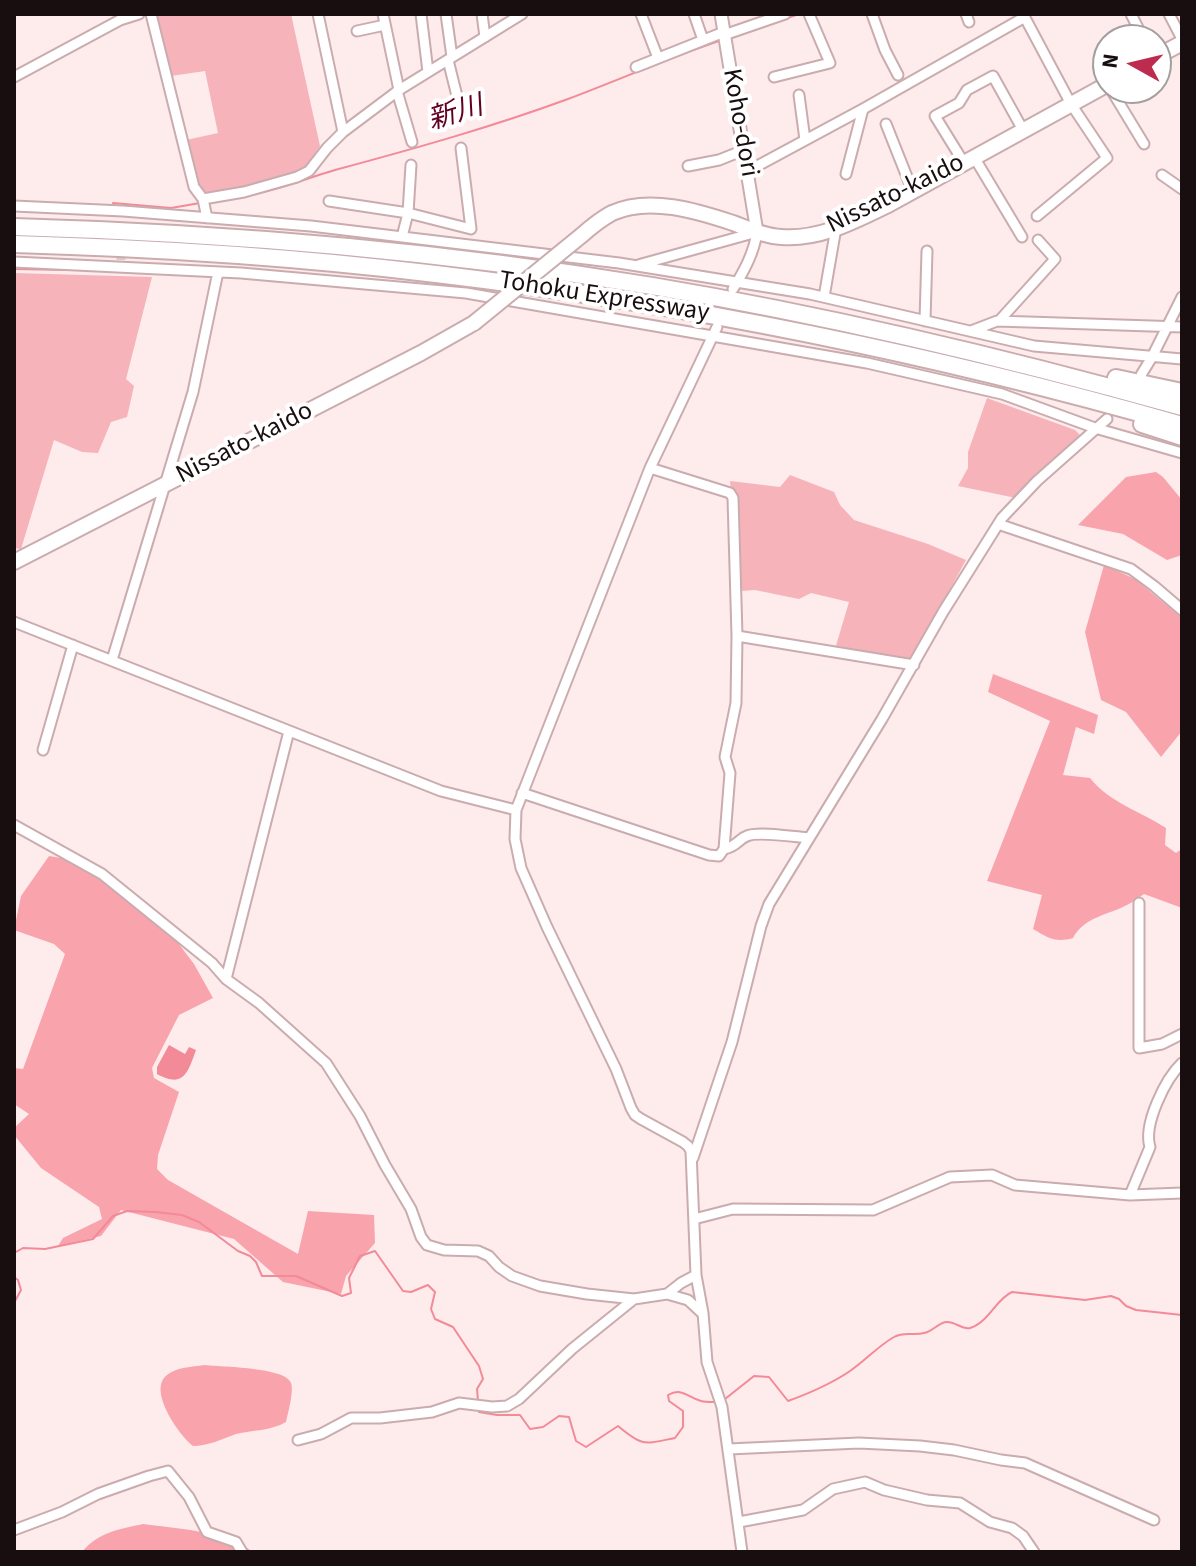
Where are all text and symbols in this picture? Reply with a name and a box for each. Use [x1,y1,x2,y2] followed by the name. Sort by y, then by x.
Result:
[1092,24,1172,104] north arrow
[1093,51,1127,70] text: N
[714,66,764,180] street label: Koho-dori
[424,91,488,139] water label: 新川
[822,148,970,242] street label: Nissato-kaido
[497,266,711,330] street label: Tohoku Expressway
[171,396,319,492] street label: Nissato-kaido

